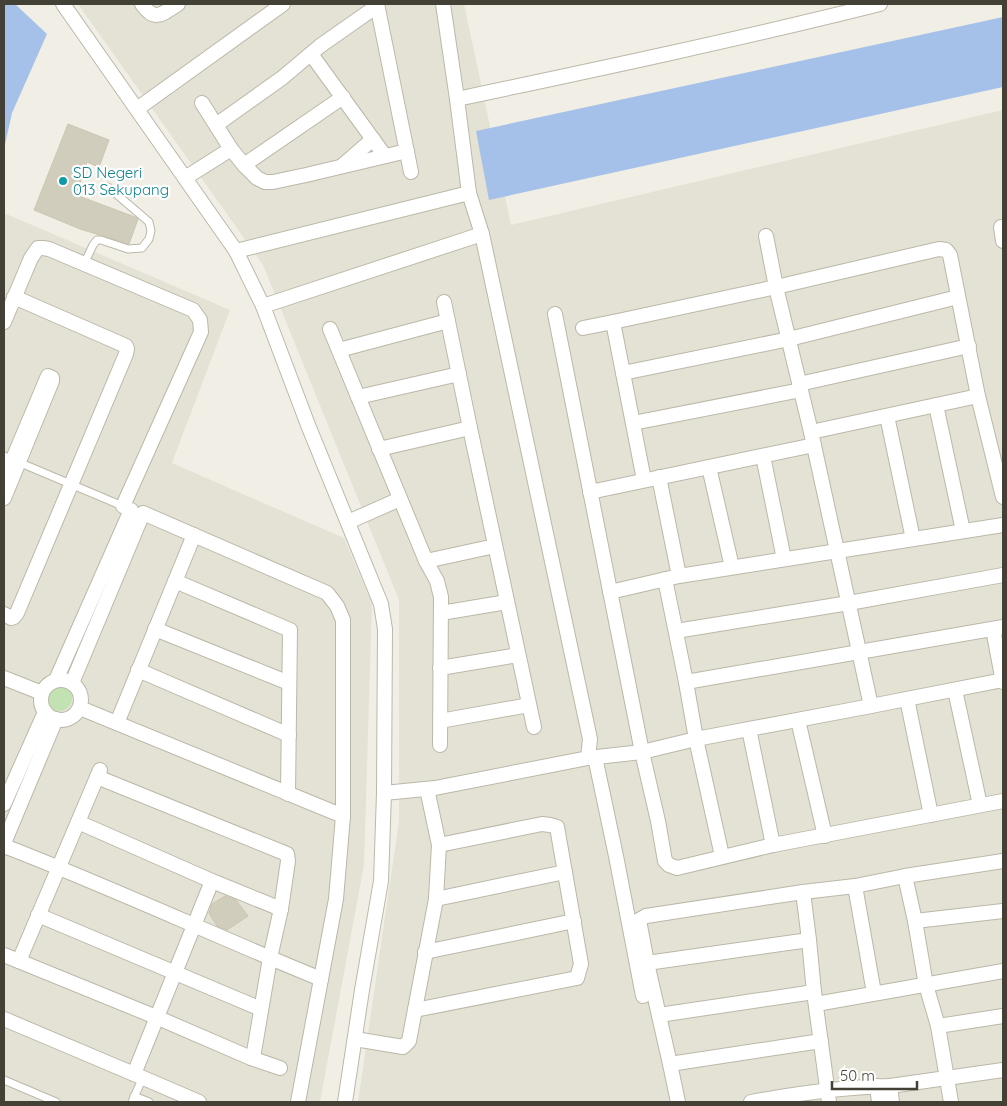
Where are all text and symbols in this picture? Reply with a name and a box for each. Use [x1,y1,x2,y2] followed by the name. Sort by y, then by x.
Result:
[73,163,169,199] place label: SD Negeri 013 Sekupang
[57,175,69,187] marker: SD Negeri 013 Sekupang
[832,1058,917,1090] scale bar
[840,1066,875,1085] text: 50 m

